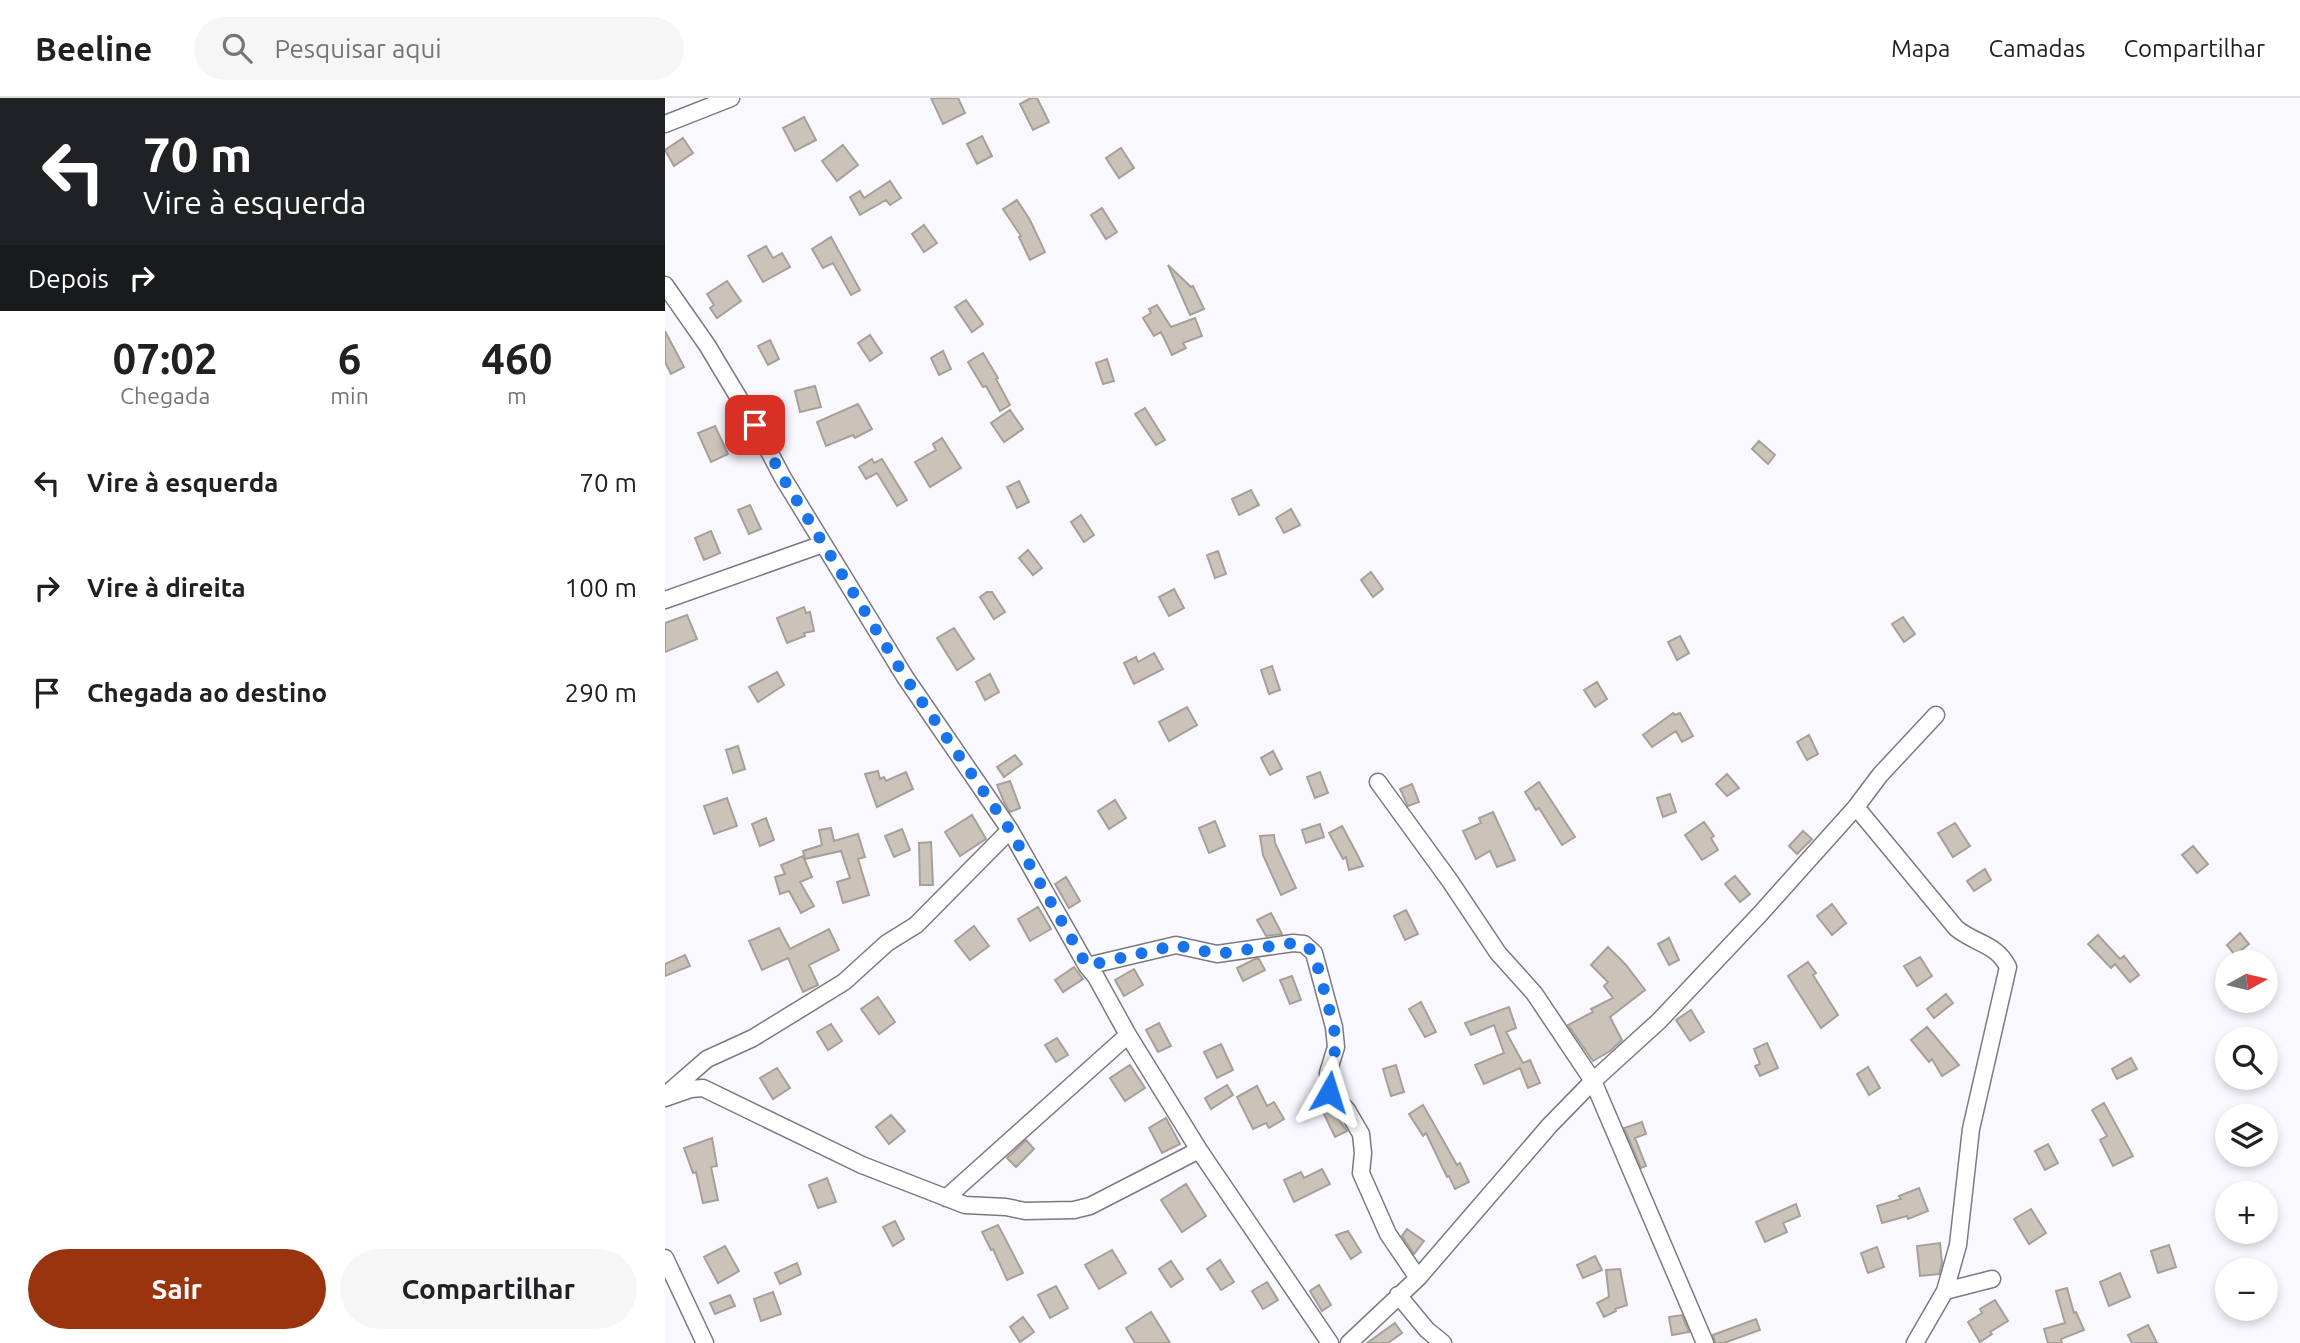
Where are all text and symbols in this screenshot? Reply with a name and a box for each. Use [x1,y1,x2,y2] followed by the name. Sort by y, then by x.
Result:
[194,17,684,80] search box
[218,29,256,67] icon: search
[35,30,152,67] text: Beeline
[274,34,442,63] text: Pesquisar aqui
[1891,35,1950,62] text: Mapa
[1988,35,2085,62] text: Camadas
[2123,35,2265,62] text: Compartilhar
[28,126,119,217] icon: left
[143,126,252,181] text: 70 m
[143,184,366,220] text: Vire à esquerda
[123,259,161,297] icon: right
[28,264,109,293] text: Depois
[113,335,218,382] text: 07:02
[338,335,361,382] text: 6
[481,335,552,382] text: 460
[120,383,210,408] text: Chegada
[330,383,369,408] text: min
[507,383,527,408] text: m
[725,395,785,455] pin
[736,406,774,444] icon: arrive
[28,464,66,502] icon: left
[87,468,278,497] text: Vire à esquerda
[579,468,637,497] text: 70 m
[28,569,66,607] icon: right
[87,573,246,602] text: Vire à direita
[565,573,637,602] text: 100 m
[28,674,66,712] icon: arrive
[87,678,327,707] text: Chegada ao destino
[565,678,637,707] text: 290 m
[2215,950,2279,1013] north arrow
[2215,950,2278,1321] map controls
[2215,1027,2278,1090] button: search
[1292,1055,1366,1129] position arrow
[2215,1104,2278,1167] button: layers
[2215,1181,2278,1244] button: +
[28,1249,326,1329] button: Sair
[340,1249,637,1329] button: Compartilhar
[2215,1258,2278,1321] button: −

